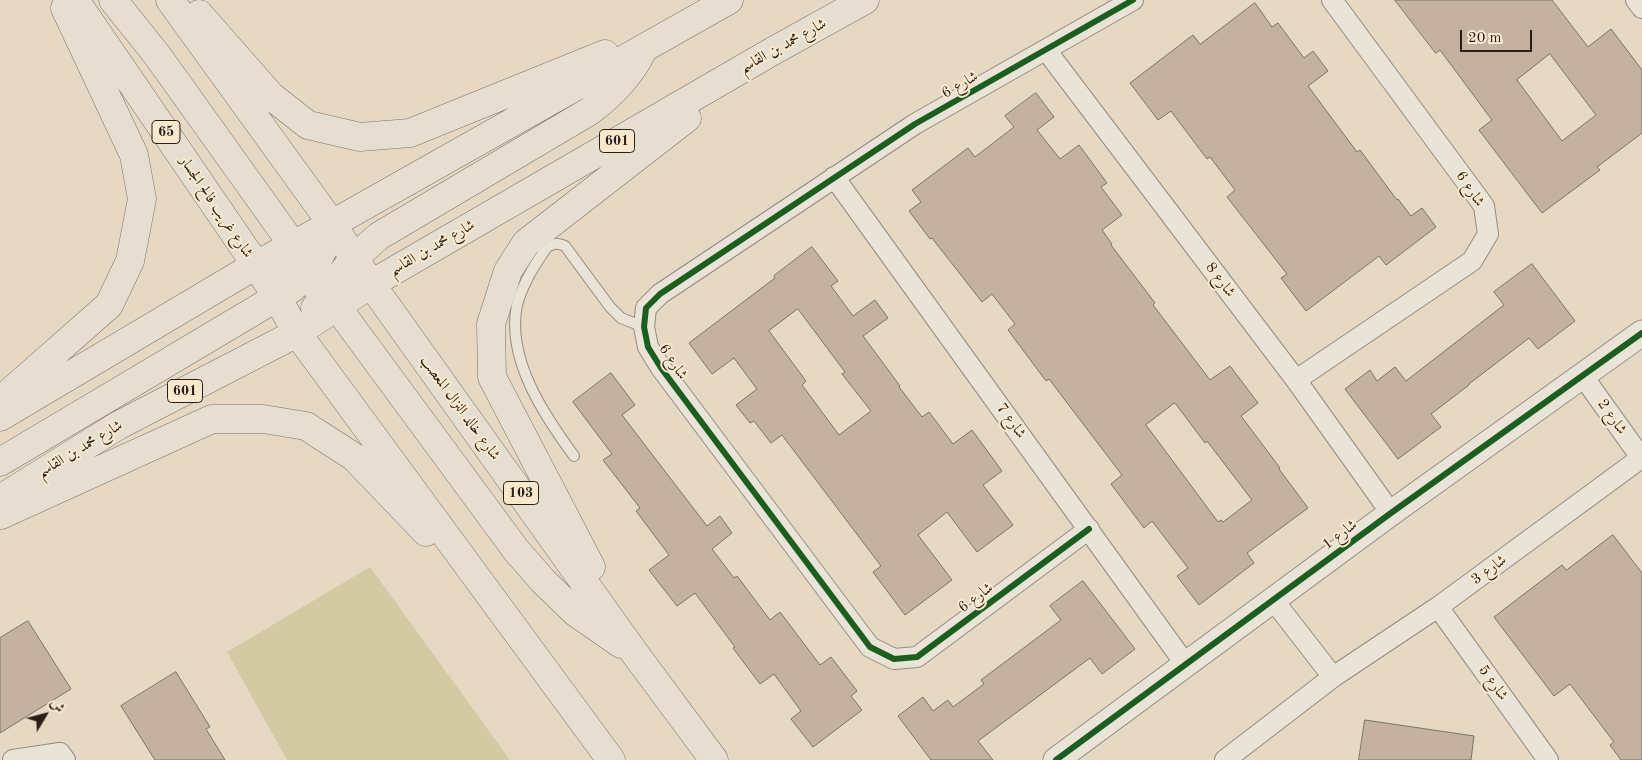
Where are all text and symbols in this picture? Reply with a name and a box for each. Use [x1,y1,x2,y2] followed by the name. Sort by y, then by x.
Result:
[736,15,830,77] street label: شارع محمد بن القاسم
[1462,20,1534,52] scale bar
[1468,31,1502,46] text: 20 m
[939,67,981,103] street label: شارع 6
[152,120,180,144] road number: 65
[600,130,634,152] road number: 601
[175,153,257,261] street label: شارع غريب فالح الجسار
[1452,168,1488,210] street label: شارع 6
[386,216,478,280] street label: شارع محمد بن القاسم
[1201,259,1239,301] street label: شارع 8
[655,341,691,383] street label: شارع 6
[416,352,504,464] street label: شارع خالد النزال المعصب
[168,380,202,402] road number: 601
[1593,396,1631,438] street label: شارع 2
[992,400,1030,442] street label: شارع 7
[34,416,126,482] street label: شارع محمد بن القاسم
[504,482,538,504] road number: 103
[1319,516,1361,554] street label: شارع 1
[1468,551,1510,589] street label: شارع 3
[955,579,997,617] street label: شارع 6
[1474,662,1512,704] street label: شارع 5
[20,690,70,740] north arrow
[47,696,67,716] text: ش

